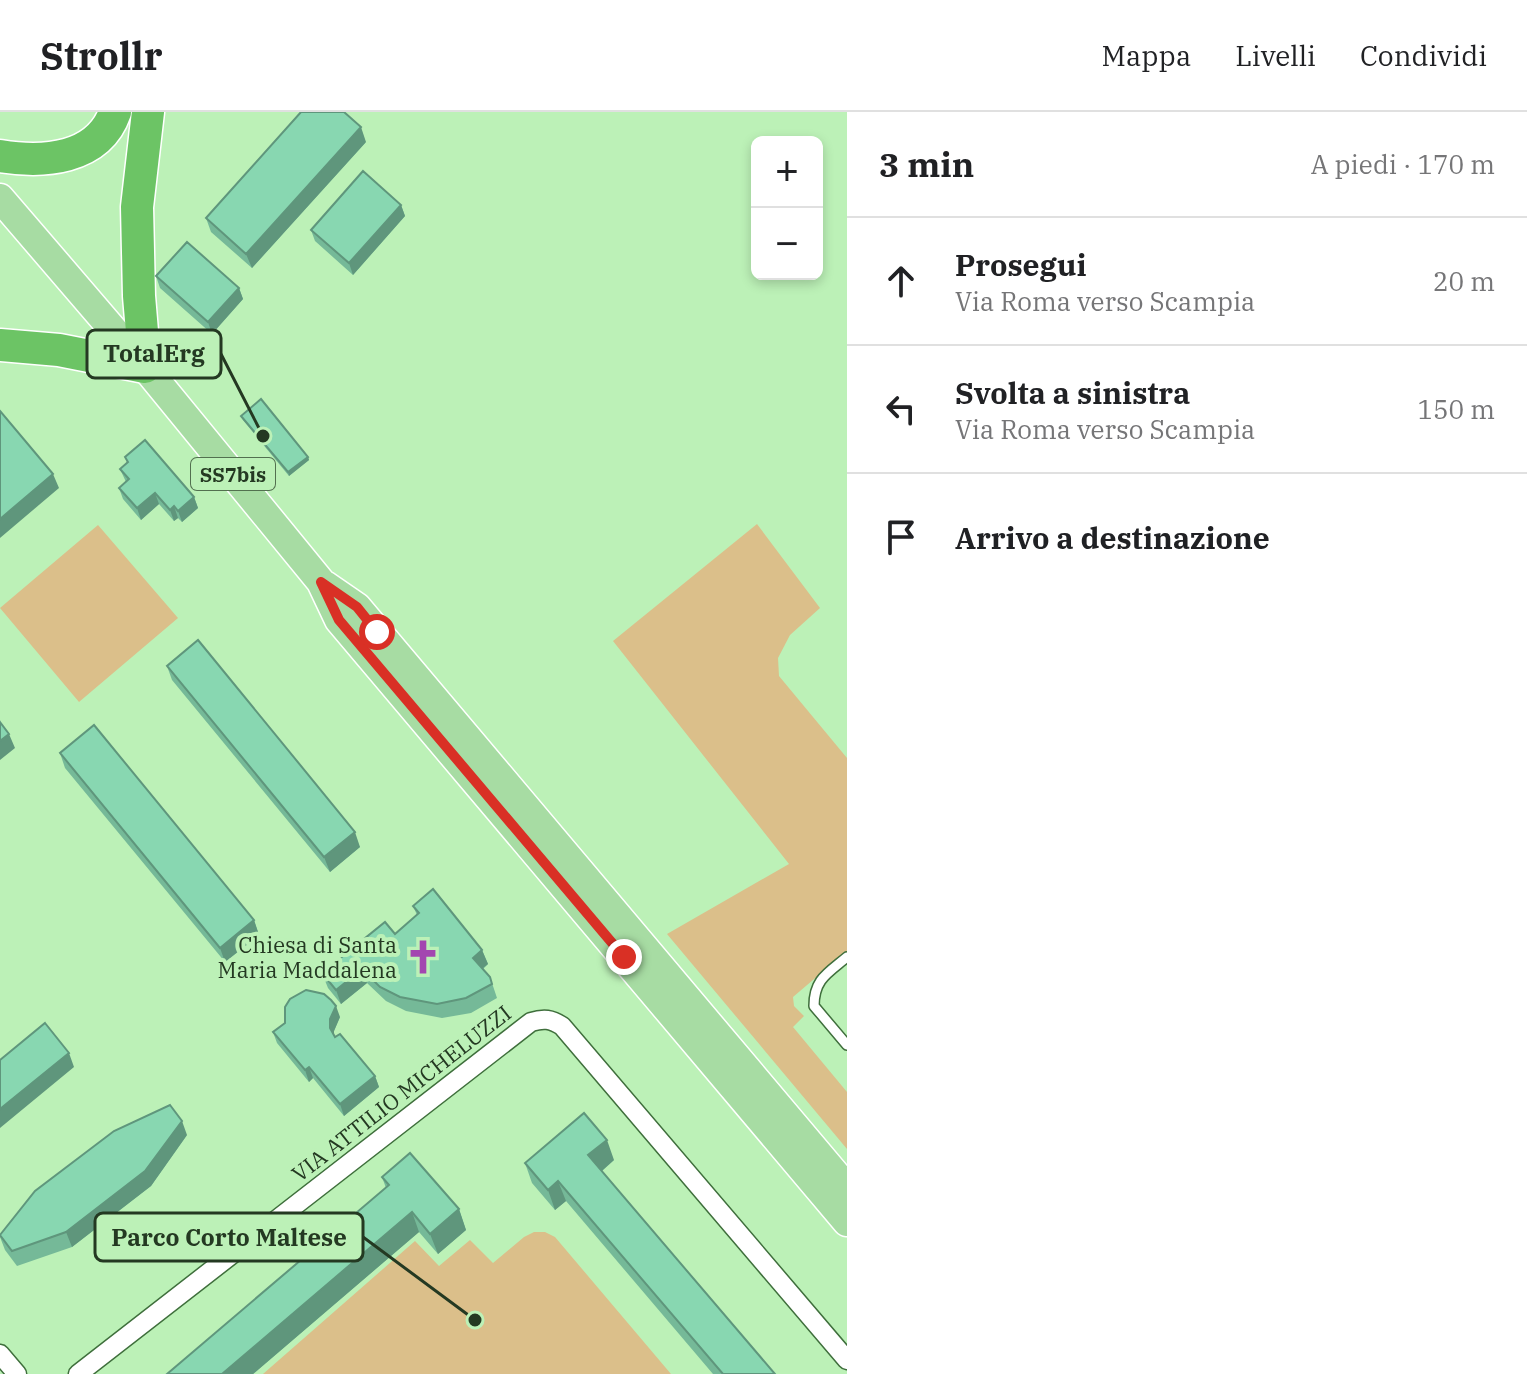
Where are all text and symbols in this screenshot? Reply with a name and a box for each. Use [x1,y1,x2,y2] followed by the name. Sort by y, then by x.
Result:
[40,31,162,80] text: Strollr
[1102,37,1191,74] text: Mappa
[1235,37,1316,74] text: Livelli
[1360,37,1487,74] text: Condividi
[751,136,823,280] map controls
[751,136,823,208] button: +
[879,142,974,186] text: 3 min
[1311,147,1495,181] text: A piedi · 170 m
[751,208,823,280] button: −
[955,245,1086,284] text: Prosegui
[879,259,923,303] icon: ahead
[1433,264,1495,298] text: 20 m
[955,284,1255,318] text: Via Roma verso Scampia
[87,330,221,378] callout: TotalErg
[103,337,205,369] text: TotalErg
[955,373,1190,412] text: Svolta a sinistra
[879,387,923,431] icon: left
[1417,392,1495,426] text: 150 m
[955,412,1255,446] text: Via Roma verso Scampia
[191,458,275,490] road number: SS7bis
[879,515,923,559] icon: arrive
[955,518,1270,557] text: Arrivo a destinazione
[359,614,395,650] route start
[218,930,397,984] place label: Chiesa di Santa Maria Maddalena
[404,938,442,976] church icon: Chiesa di Santa Maria Maddalena
[606,939,642,975] route end
[285,998,517,1188] street label: VIA ATTILIO MICHELUZZI
[95,1213,363,1261] callout: Parco Corto Maltese
[111,1221,347,1253] text: Parco Corto Maltese

